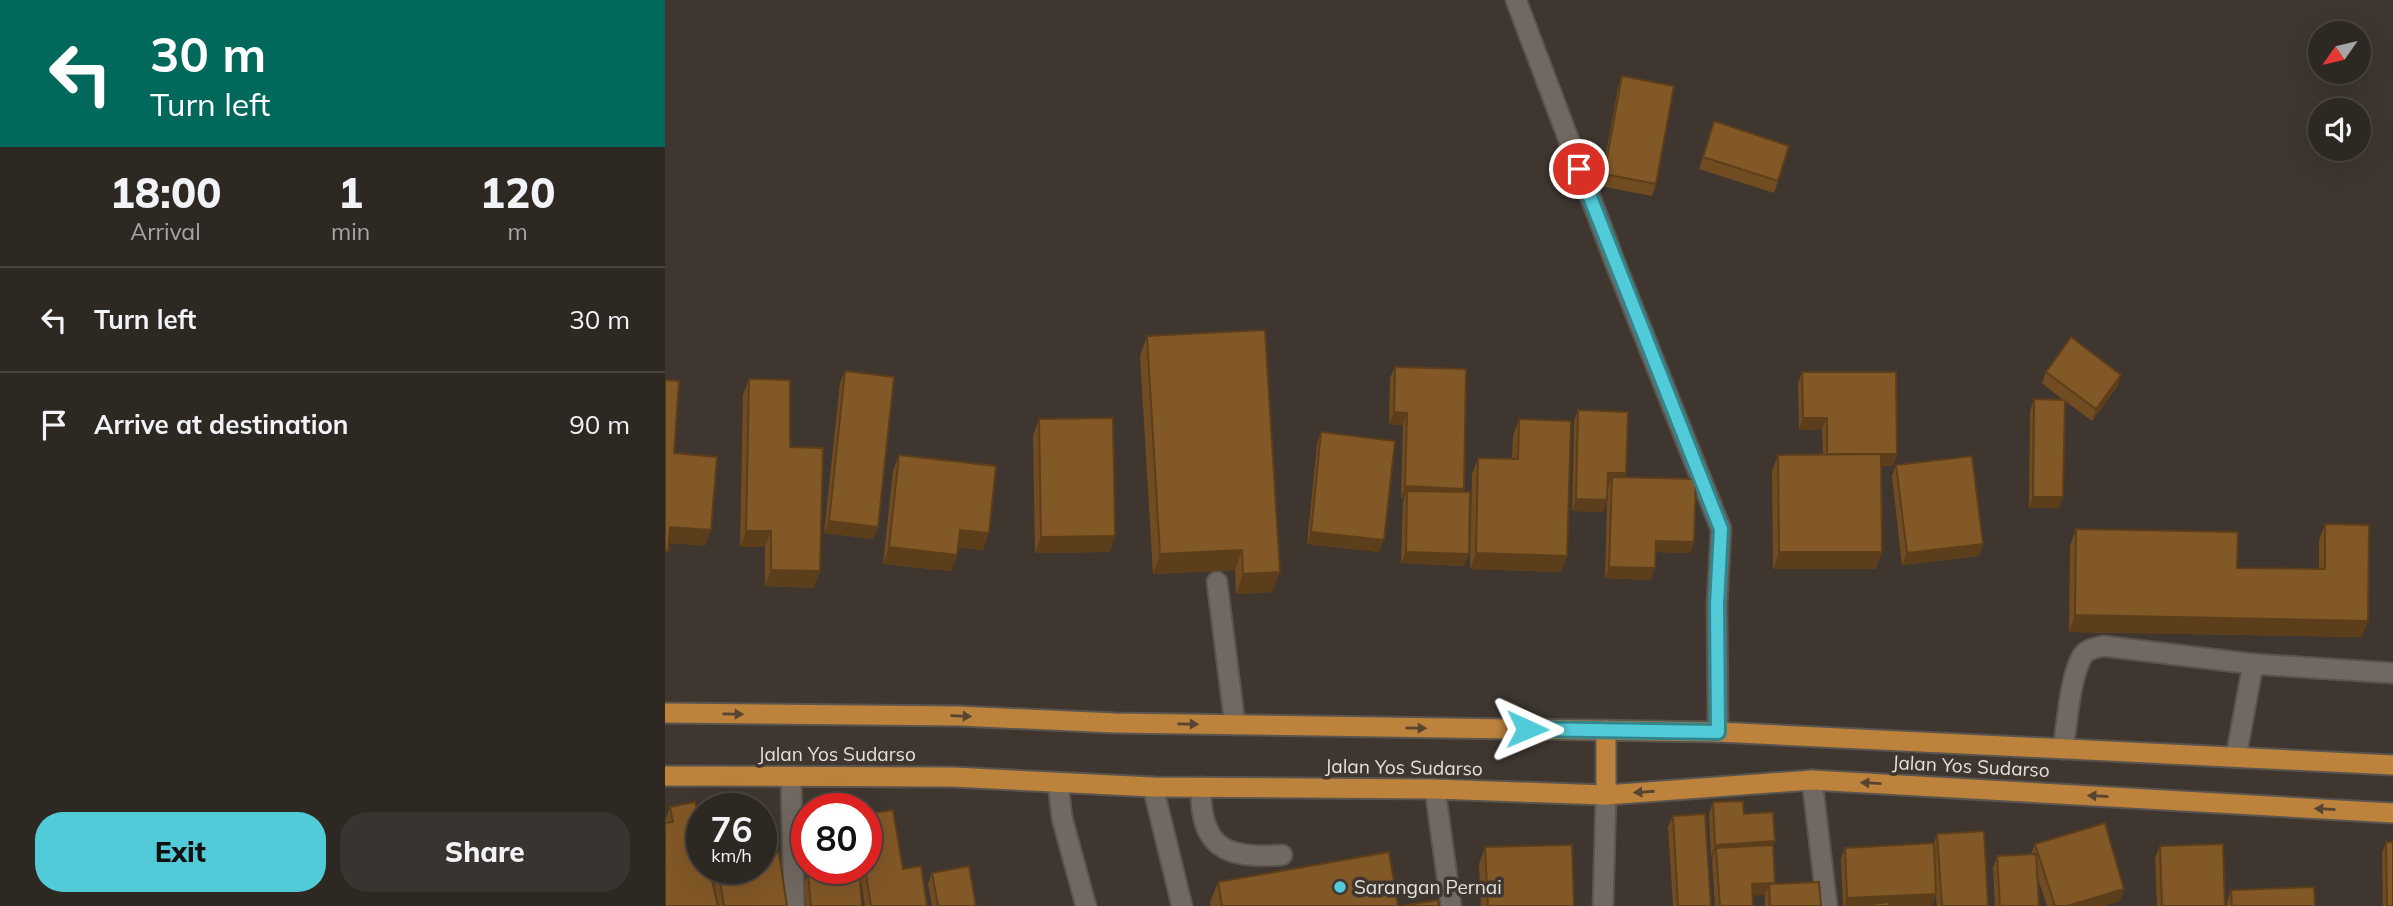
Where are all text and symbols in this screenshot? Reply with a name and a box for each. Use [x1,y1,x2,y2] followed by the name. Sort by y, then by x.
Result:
[2308,21,2371,84] north arrow
[2308,21,2371,161] map controls
[150,23,266,84] text: 30 m
[35,28,126,119] icon: left
[150,84,270,124] text: Turn left
[2308,98,2371,161] button: sound
[1549,139,1609,199] pin
[1560,150,1598,188] icon: arrive
[110,166,221,219] text: 18:00
[338,166,363,219] text: 1
[480,166,555,219] text: 120
[130,217,201,246] text: Arrival
[331,217,370,246] text: min
[507,217,528,246] text: m
[35,301,73,339] icon: left
[94,303,196,336] text: Turn left
[569,303,630,336] text: 30 m
[35,406,73,444] icon: arrive
[94,408,349,441] text: Arrive at destination
[569,408,630,441] text: 90 m
[1490,692,1564,766] position arrow
[722,708,744,720] one-way arrow
[950,711,972,722] one-way arrow
[1177,718,1199,730] one-way arrow
[1405,722,1427,733] one-way arrow
[758,742,916,766] street label: Jalan Yos Sudarso
[1892,750,2050,782] street label: Jalan Yos Sudarso
[1325,754,1483,780] street label: Jalan Yos Sudarso
[1859,778,1881,789] one-way arrow
[1632,787,1654,798] one-way arrow
[2087,791,2109,802] one-way arrow
[791,793,882,884] speed limit sign: 80
[2314,804,2336,815] one-way arrow
[710,807,753,851] text: 76
[35,812,326,892] button: Exit
[340,812,630,892] button: Share
[711,844,752,867] text: km/h
[1354,875,1502,899] place label: Sarangan Pernai
[1332,879,1348,895] marker: Sarangan Pernai

